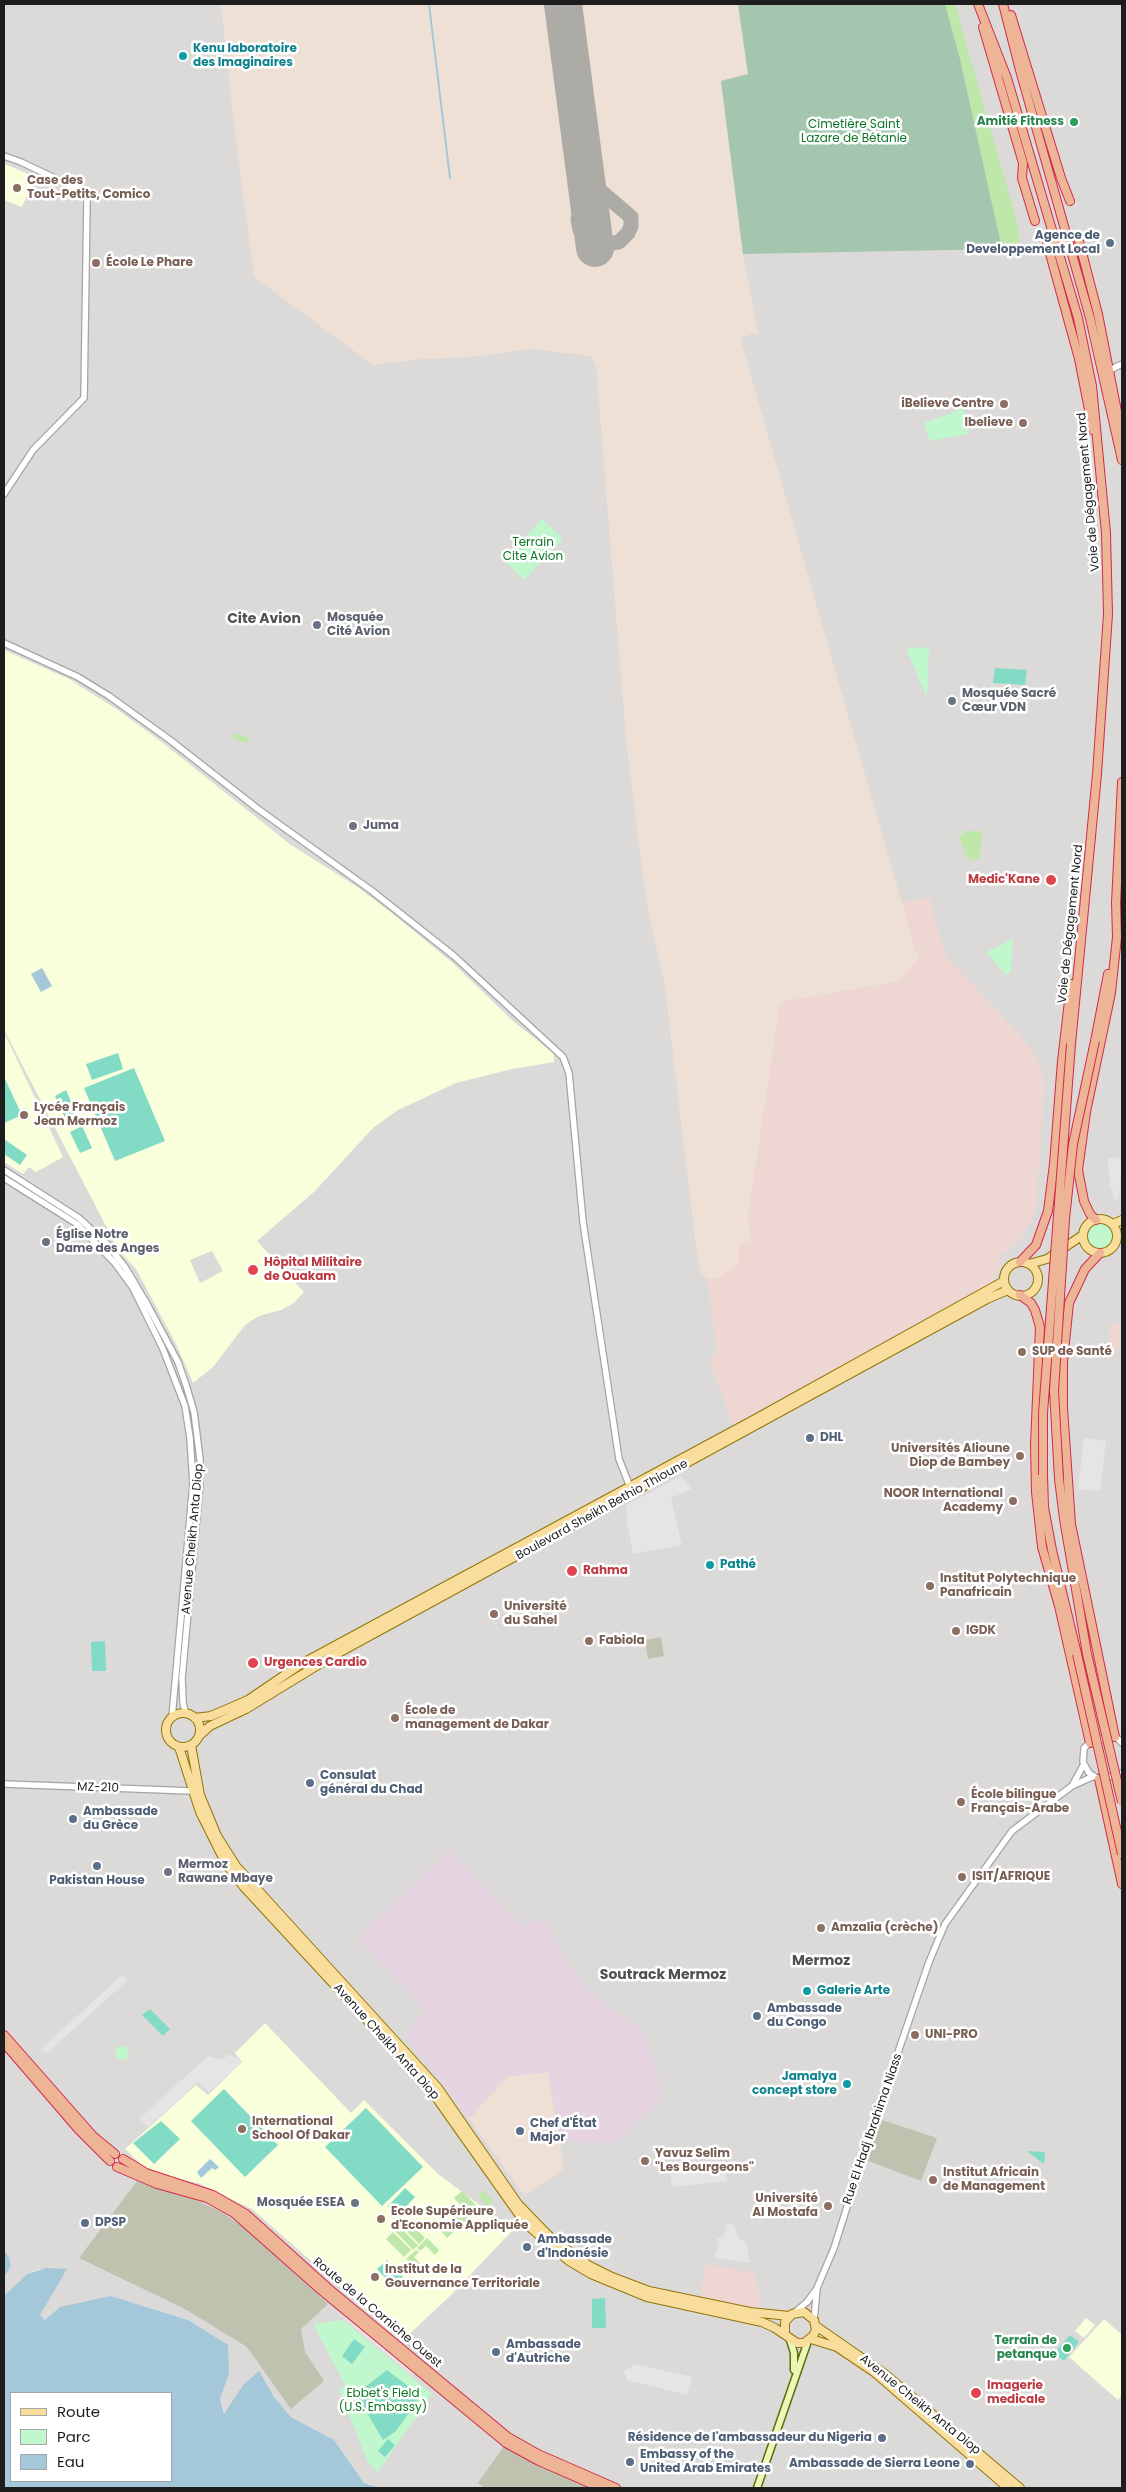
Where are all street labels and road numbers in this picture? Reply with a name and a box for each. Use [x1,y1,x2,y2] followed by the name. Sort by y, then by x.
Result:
[1075,412,1103,572] street label: Voie de Dégagement Nord
[1055,844,1087,1004] street label: Voie de Dégagement Nord
[514,1457,690,1563] street label: Boulevard Sheikh Bethio Thioune
[179,1463,207,1615] street label: Avenue Cheikh Anta Diop
[77,1780,119,1796] street label: MZ-210
[330,1981,442,2103] street label: Avenue Cheikh Anta Diop
[840,2052,906,2206] street label: Rue El Hadj Ibrahima Niass
[310,2255,444,2371] street label: Route de la Corniche Ouest
[857,2352,983,2458] street label: Avenue Cheikh Anta Diop

